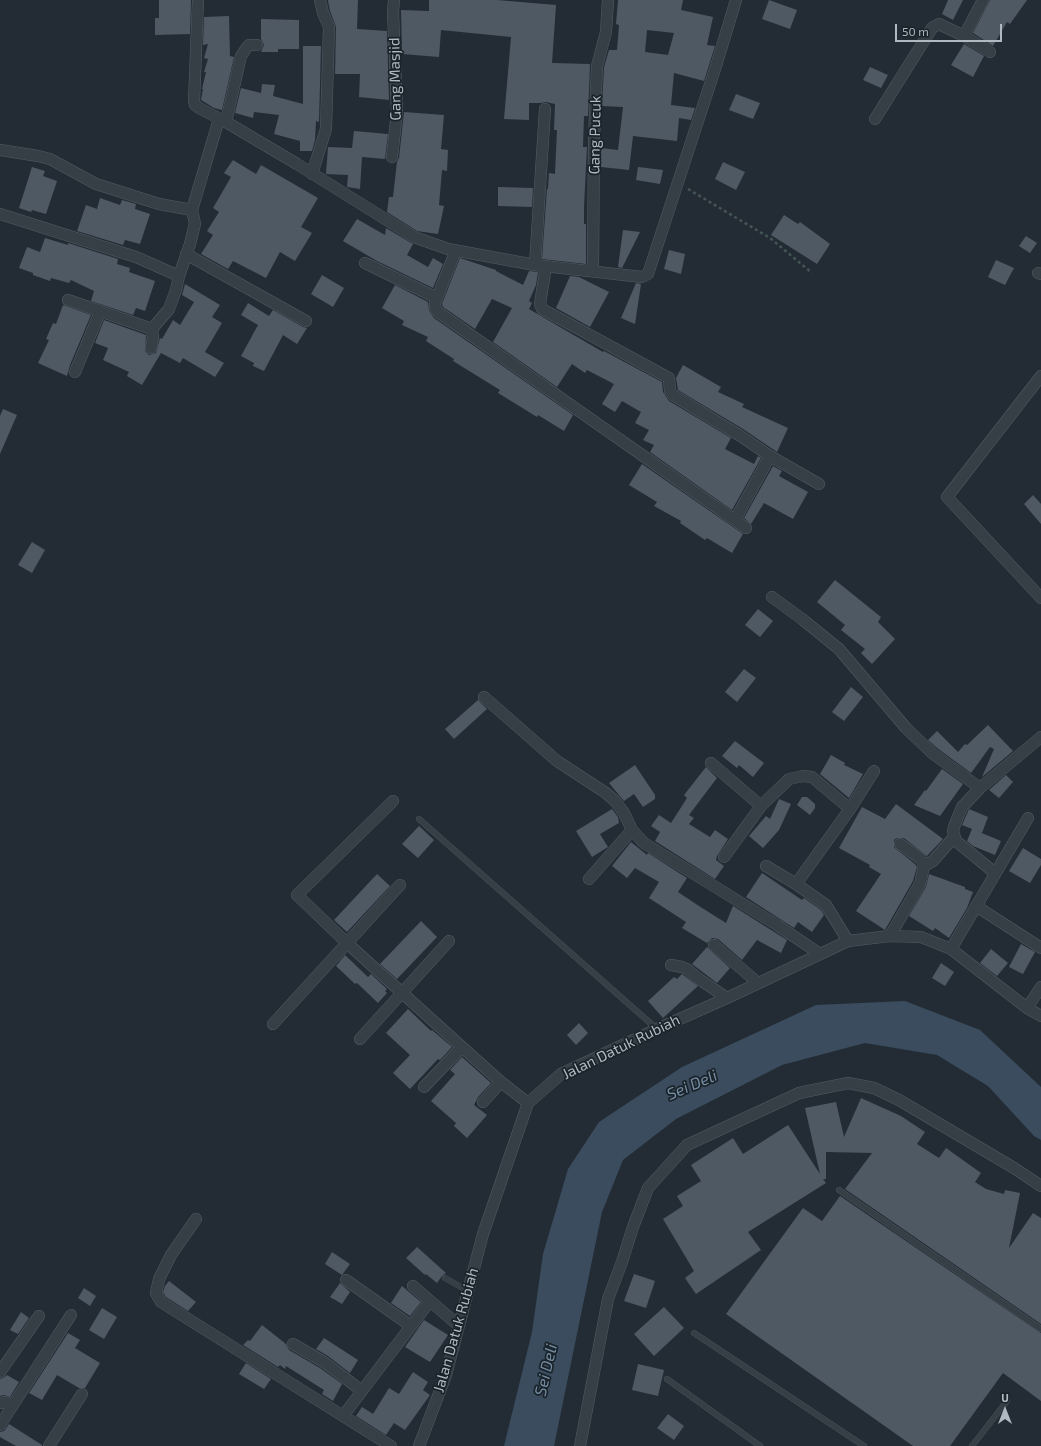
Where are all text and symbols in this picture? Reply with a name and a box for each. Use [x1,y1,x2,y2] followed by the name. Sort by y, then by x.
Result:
[897,16,1004,42] scale bar
[902,24,929,38] text: 50 m
[385,37,405,121] street label: Gang Masjid
[585,95,605,175] street label: Gang Pucuk
[559,1011,683,1083] street label: Jalan Datuk Rubiah
[664,1066,720,1104] water label: Sei Deli
[430,1266,482,1394] street label: Jalan Datuk Rubiah
[531,1342,561,1398] water label: Sei Deli
[985,1390,1025,1430] north arrow
[1001,1391,1009,1404] text: U

